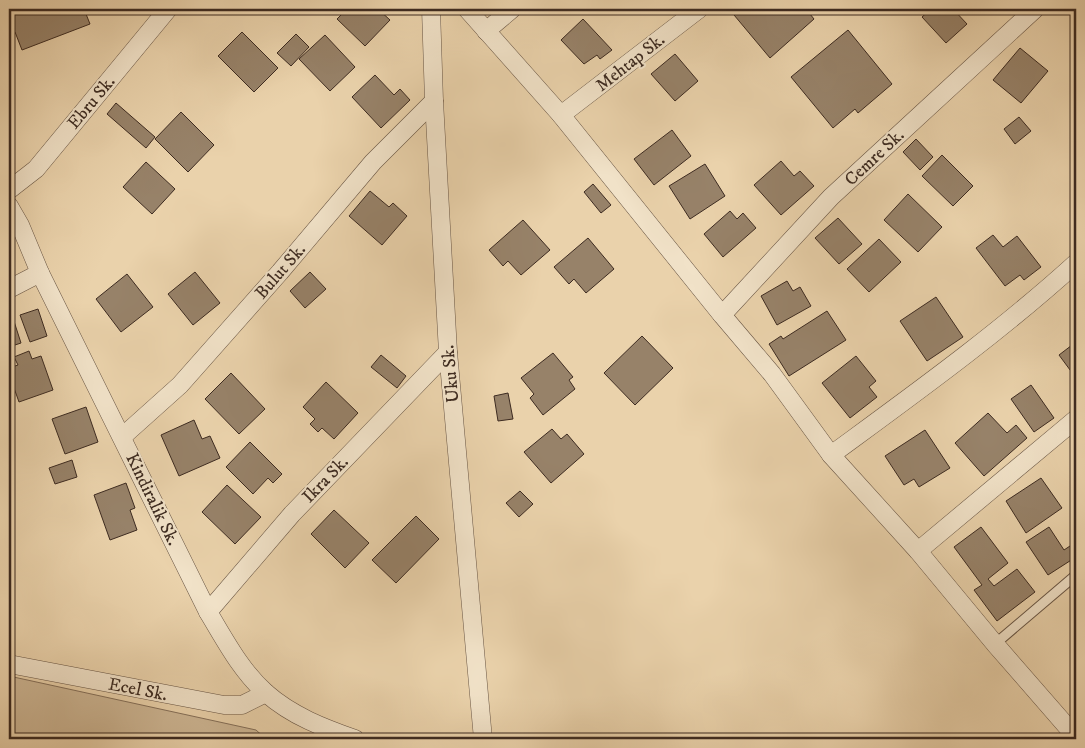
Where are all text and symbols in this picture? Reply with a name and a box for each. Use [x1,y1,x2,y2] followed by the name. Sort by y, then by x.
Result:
[592,29,670,97] street label: Mehtap Sk.
[63,71,120,134] street label: Ebru Sk.
[840,125,909,191] street label: Cemre Sk.
[251,239,311,304] street label: Bulut Sk.
[438,344,464,404] street label: Uku Sk.
[120,450,184,549] street label: Kindiralik Sk.
[298,451,353,508] street label: Ikra Sk.
[106,673,169,706] street label: Ecel Sk.

